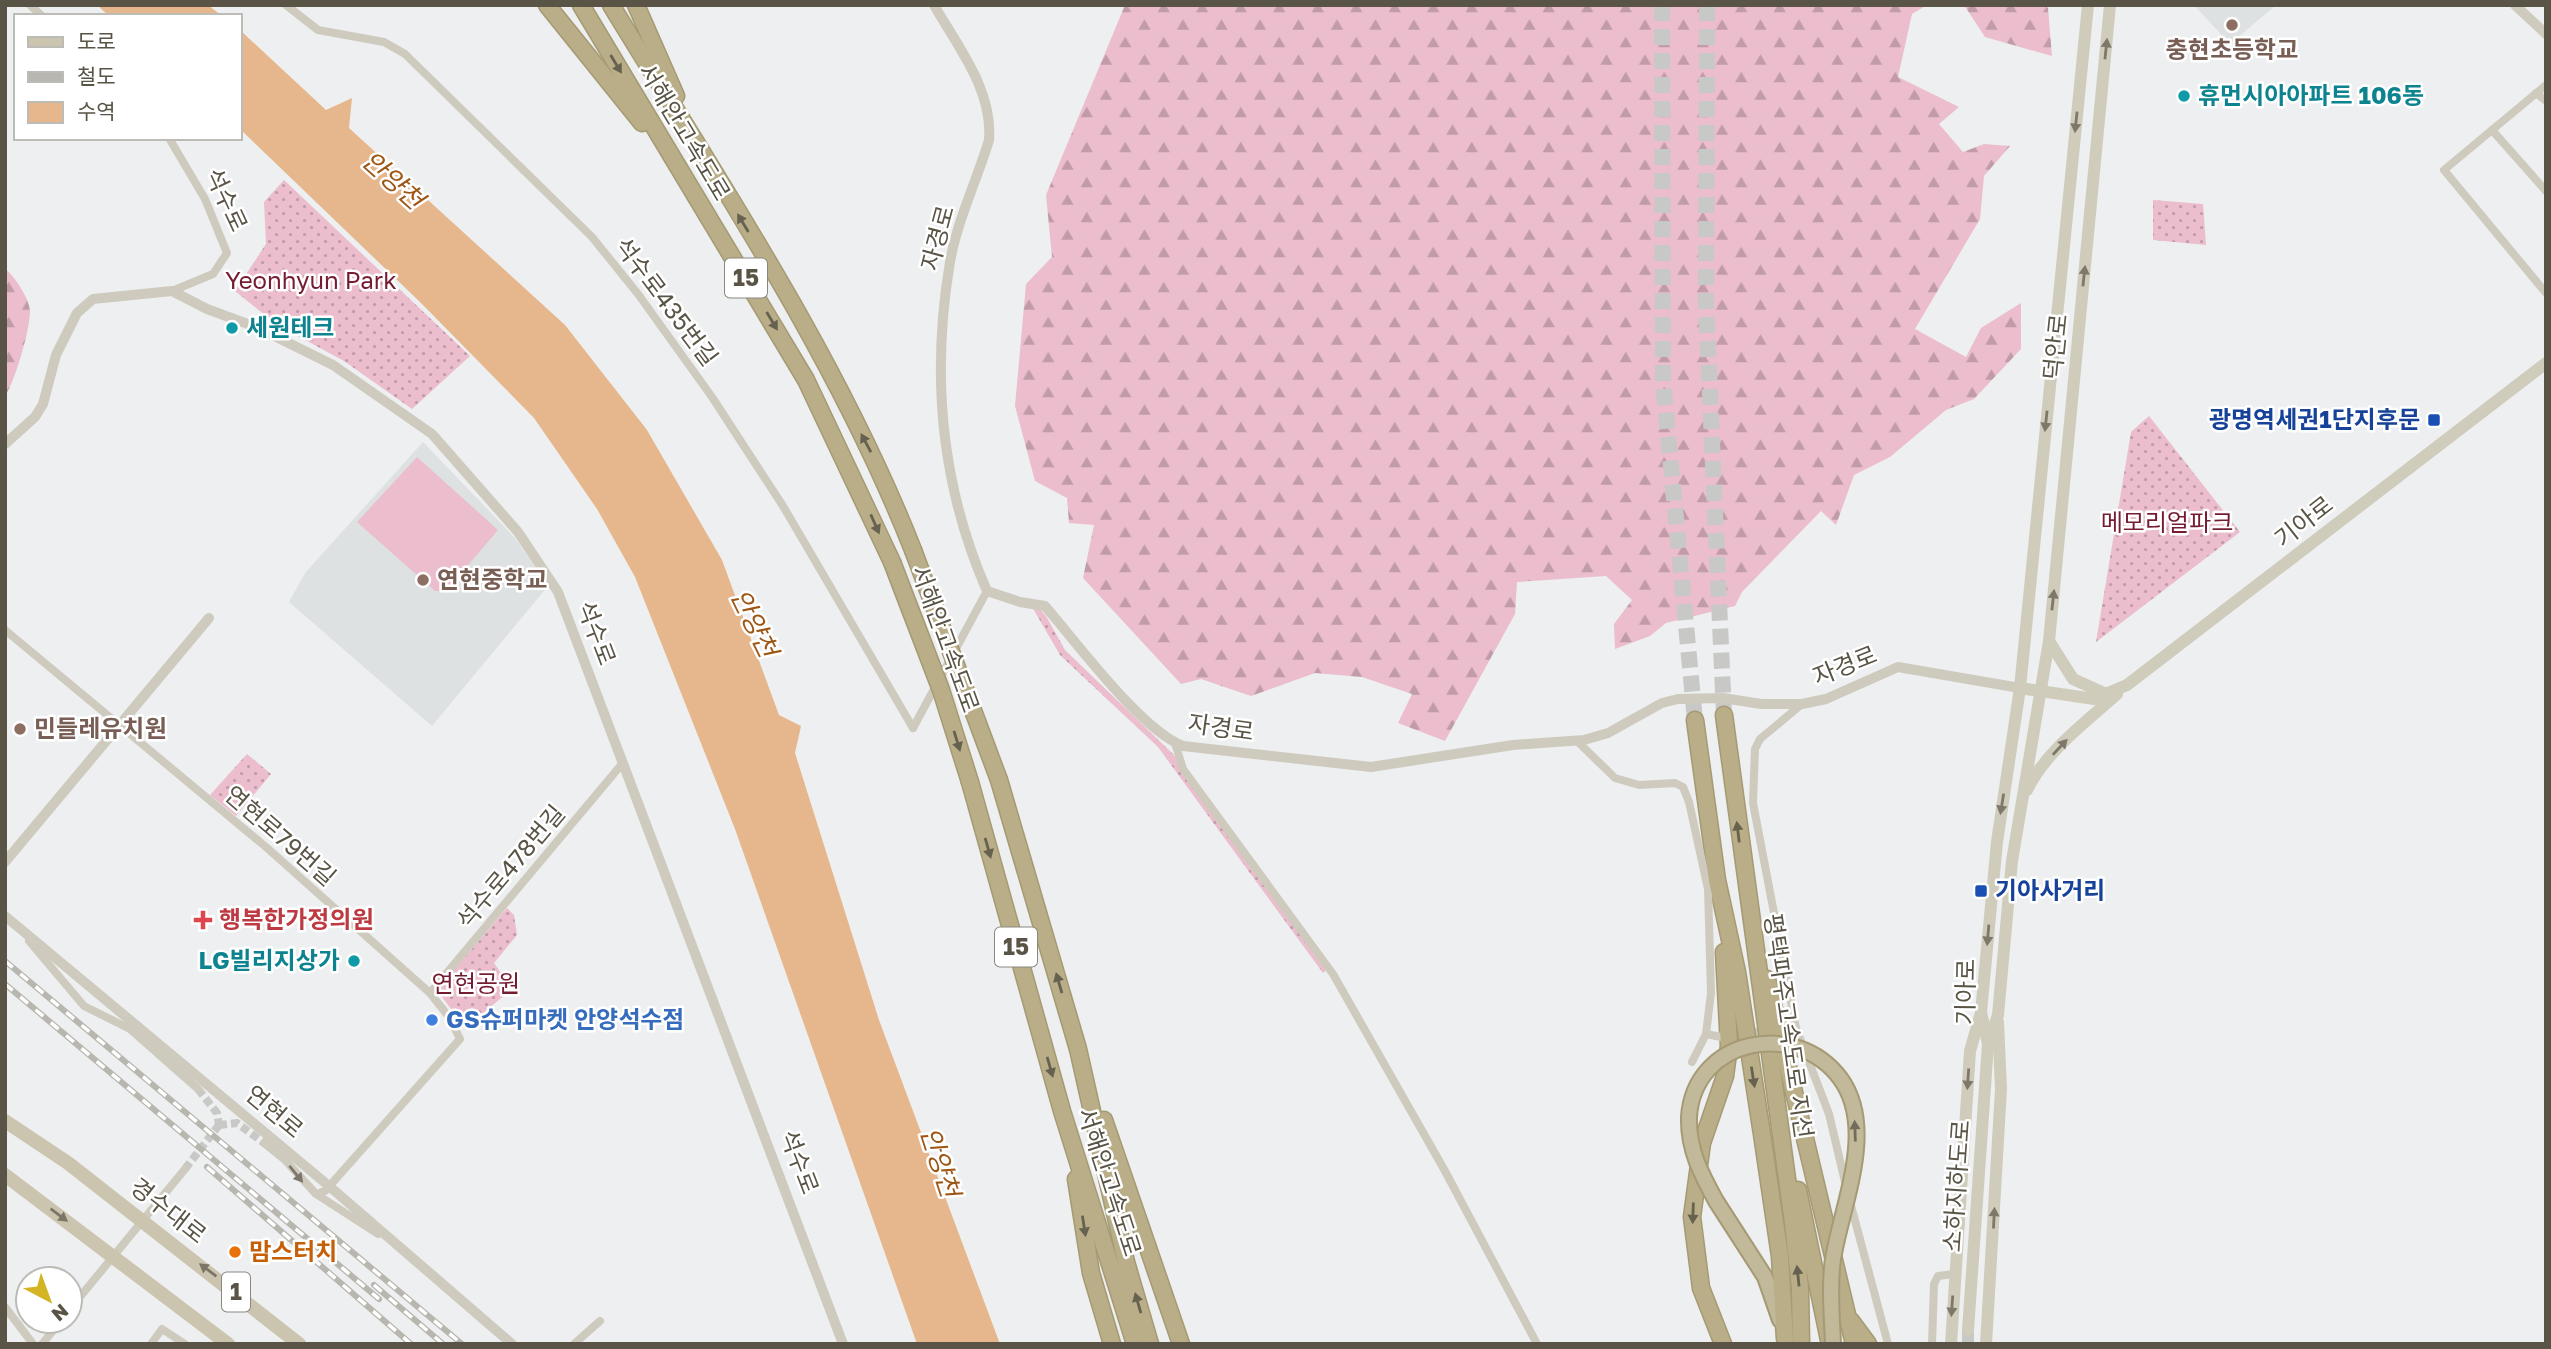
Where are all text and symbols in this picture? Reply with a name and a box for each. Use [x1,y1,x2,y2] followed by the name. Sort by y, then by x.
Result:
[14,14,242,140] legend
[2224,17,2240,33] marker: 충현초등학교
[77,28,116,54] text: 도로
[2166,34,2298,63] place label: 충현초등학교
[2101,38,2112,60] one-way arrow
[610,54,622,73] one-way arrow
[633,58,738,205] street label: 서해안고속도로
[77,63,116,89] text: 철도
[2198,80,2424,109] place label: 휴먼시아아파트 106동
[2176,88,2192,104] marker: 휴먼시아아파트 106동
[77,98,116,124] text: 수역
[2070,111,2081,133] one-way arrow
[356,144,433,217] water label: 안양천
[200,163,255,236] street label: 석수로
[914,202,959,273] street label: 자경로
[737,214,750,233] one-way arrow
[610,231,725,371] street label: 석수로435번길
[725,258,767,298] road number: 15
[2079,264,2090,286] one-way arrow
[225,265,397,294] park label: Yeonhyun Park
[246,312,334,341] place label: 세원테크
[765,312,778,331] one-way arrow
[2037,312,2072,381] street label: 덕안로
[224,320,240,336] marker: 세원테크
[2209,404,2420,433] place label: 광명역세권1단지후문
[2041,411,2052,433] one-way arrow
[2426,412,2442,428] marker: 광명역세권1단지후문
[860,433,872,453] one-way arrow
[2268,489,2338,553] street label: 기아로
[2101,507,2233,536] park label: 메모리얼파크
[869,514,881,534] one-way arrow
[906,561,986,716] street label: 서해안고속도로
[437,564,547,593] place label: 연현중학교
[415,572,431,588] marker: 연현중학교
[725,584,785,665] water label: 안양천
[2048,588,2059,610] one-way arrow
[572,596,623,669] street label: 석수로
[1808,639,1881,690] street label: 자경로
[1186,708,1256,745] street label: 자경로
[34,713,166,742] place label: 민들레유치원
[12,721,28,737] marker: 민들레유치원
[953,731,963,752] one-way arrow
[2051,739,2067,756] one-way arrow
[220,779,342,891] street label: 연현로79번길
[1997,793,2008,815] one-way arrow
[450,798,570,934] street label: 석수로478번길
[1733,821,1744,843] one-way arrow
[983,837,994,859] one-way arrow
[1995,875,2105,904] place label: 기아사거리
[1973,883,1989,899] marker: 기아사거리
[219,904,374,933] place label: 행복한가정의원
[193,910,213,930] marker: 행복한가정의원
[1759,911,1820,1140] street label: 평택파주고속도로 지선
[1982,924,1993,946] one-way arrow
[995,928,1037,966] road number: 15
[199,945,340,974] place label: LG빌리지상가
[346,953,362,969] marker: LG빌리지상가
[1949,959,1980,1025] street label: 기아로
[432,968,520,997] park label: 연현공원
[1054,973,1064,994] one-way arrow
[446,1004,684,1033] place label: GS슈퍼마켓 안양석수점
[424,1012,440,1028] marker: GS슈퍼마켓 안양석수점
[1045,1057,1055,1078] one-way arrow
[1748,1066,1759,1088] one-way arrow
[1962,1068,1973,1090] one-way arrow
[240,1078,310,1143] street label: 연현로
[1073,1104,1148,1260] street label: 서해안고속도로
[1936,1119,1975,1253] street label: 소하지하도로
[1849,1120,1861,1142] one-way arrow
[915,1123,967,1204] water label: 안양천
[775,1125,826,1198] street label: 석수로
[288,1166,303,1183] one-way arrow
[125,1171,213,1248] street label: 경수대로
[1688,1202,1699,1224] one-way arrow
[1988,1207,1999,1229] one-way arrow
[50,1208,68,1222] one-way arrow
[1079,1215,1090,1237] one-way arrow
[249,1236,337,1265] place label: 맘스터치
[227,1244,243,1260] marker: 맘스터치
[198,1263,217,1277] one-way arrow
[1793,1264,1804,1286] one-way arrow
[14,1265,84,1335] north arrow
[222,1273,250,1312] road number: 1
[1132,1292,1143,1314] one-way arrow
[1946,1295,1957,1317] one-way arrow
[47,1300,73,1327] text: N

